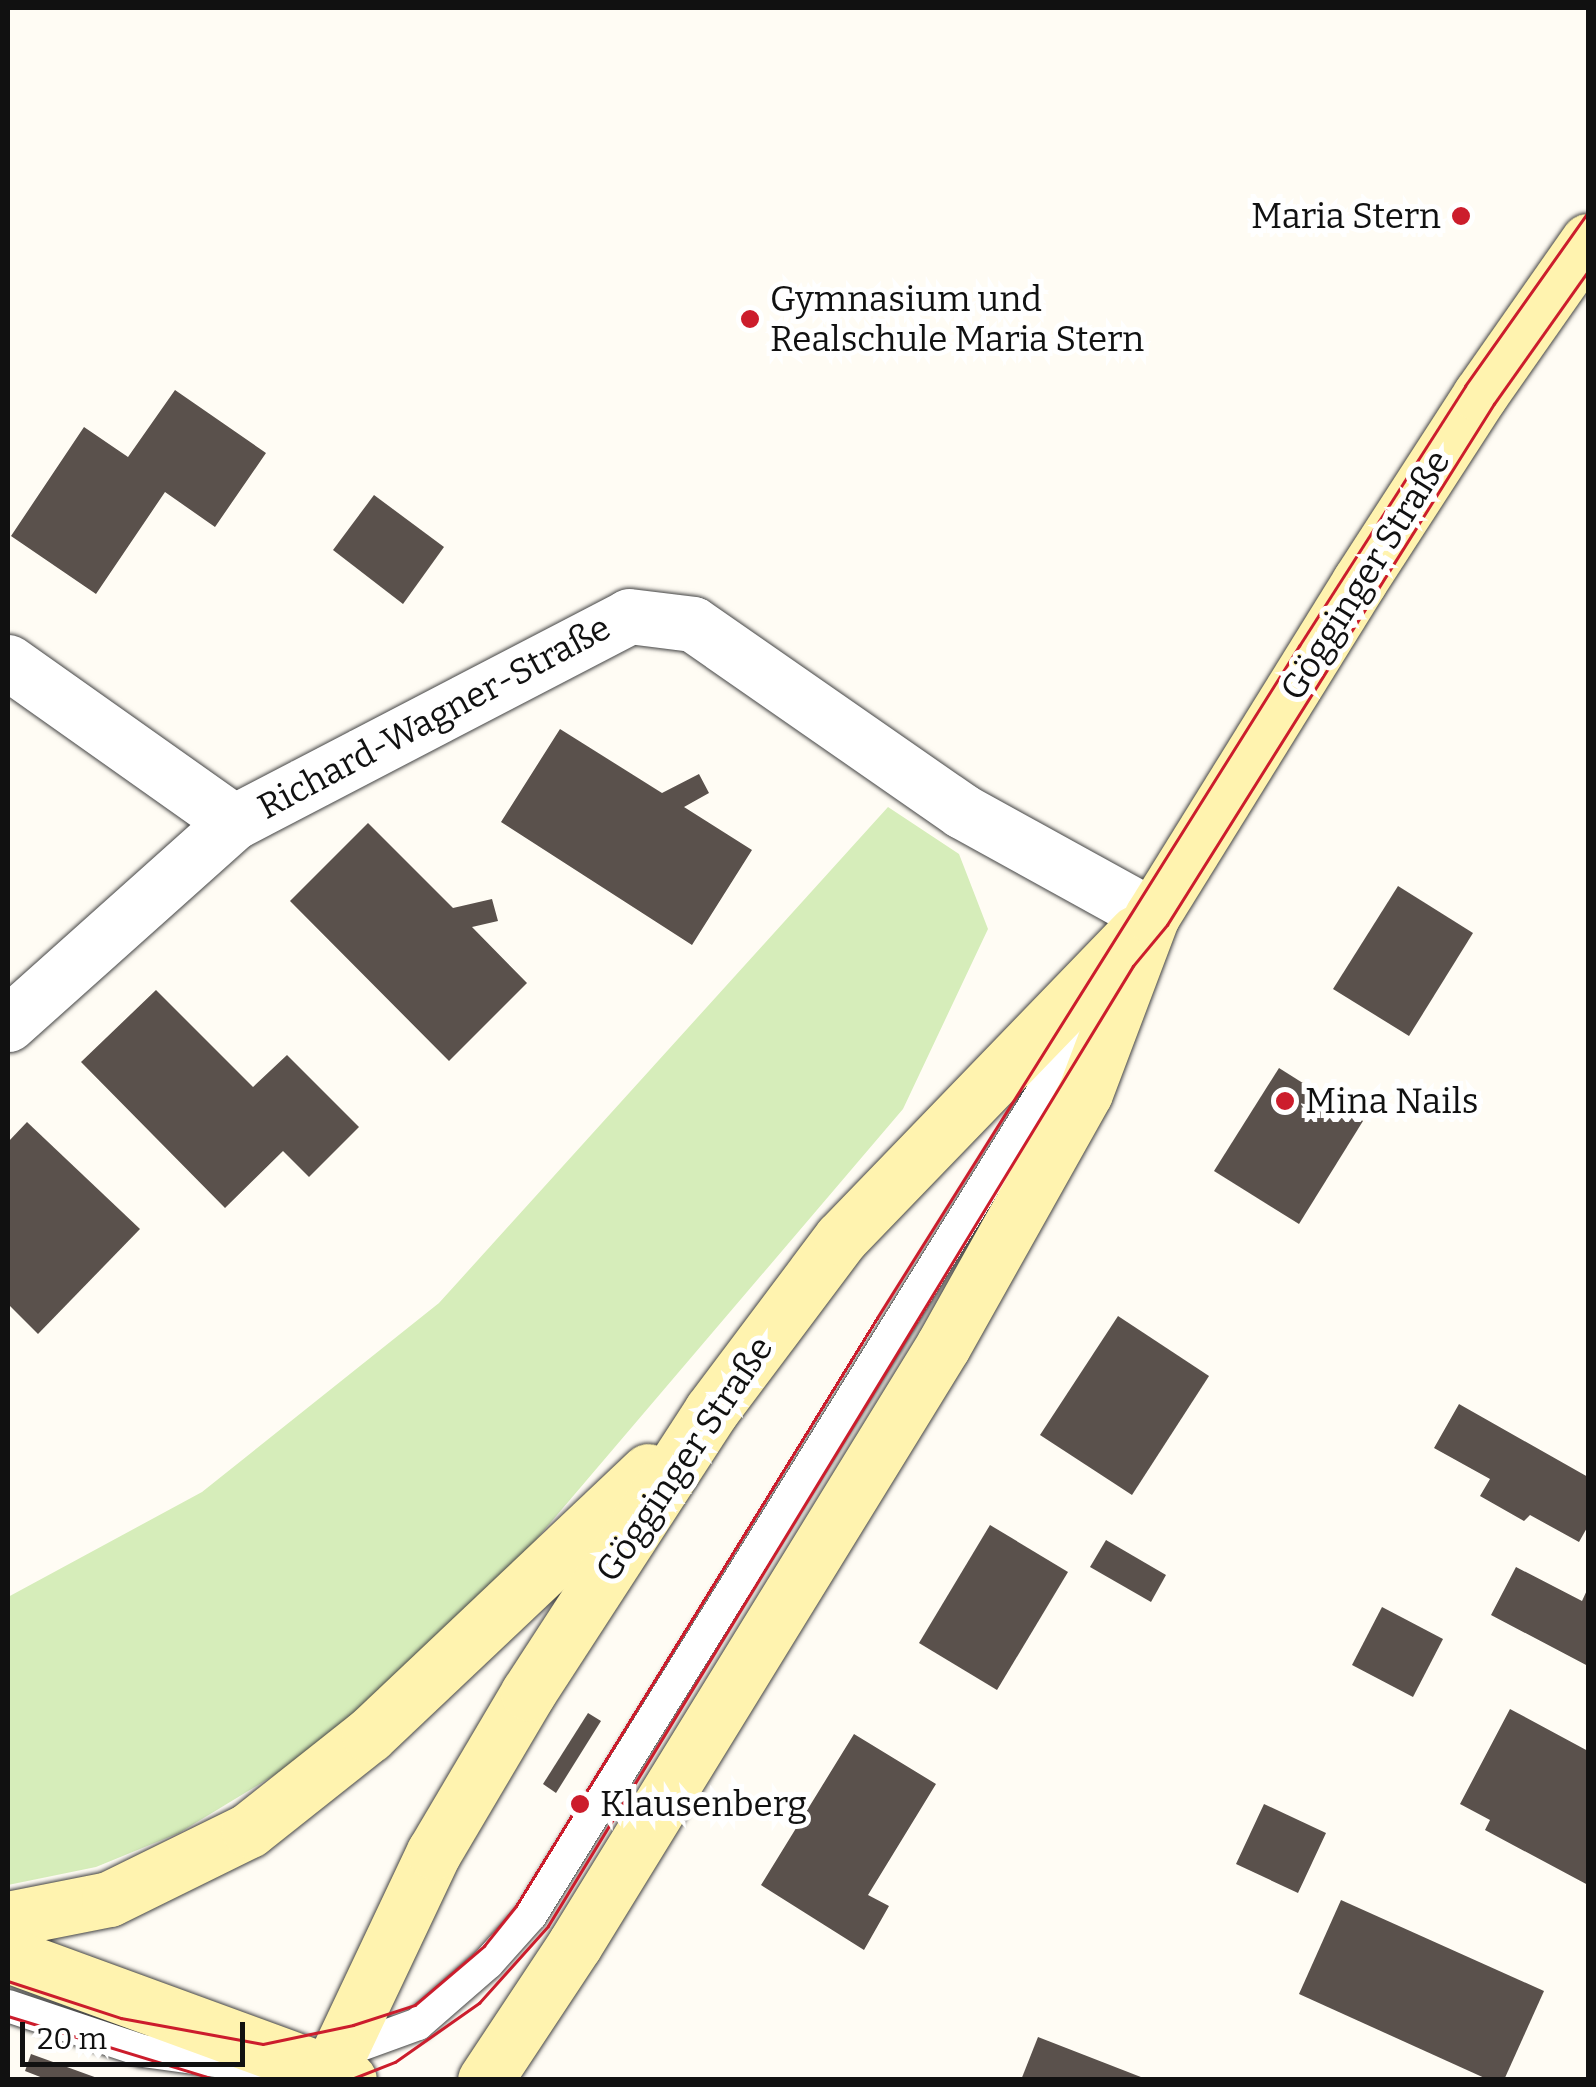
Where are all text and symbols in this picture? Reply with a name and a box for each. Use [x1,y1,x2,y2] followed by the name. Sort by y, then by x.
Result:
[1251,195,1441,237] place label: Maria Stern
[1450,205,1472,227] marker: Maria Stern
[770,278,1144,360] place label: Gymnasium und Realschule Maria Stern
[739,308,761,330] marker: Gymnasium und Realschule Maria Stern
[1271,442,1459,708] street label: Gögginger Straße
[251,606,617,828] street label: Richard-Wagner-Straße
[1305,1080,1478,1122] place label: Mina Nails
[1274,1090,1296,1112] marker: Mina Nails
[587,1329,781,1589] street label: Gögginger Straße
[600,1783,807,1825] place label: Klausenberg
[569,1793,591,1815] marker: Klausenberg
[25,2002,250,2064] scale bar
[37,2021,107,2057] text: 20 m

